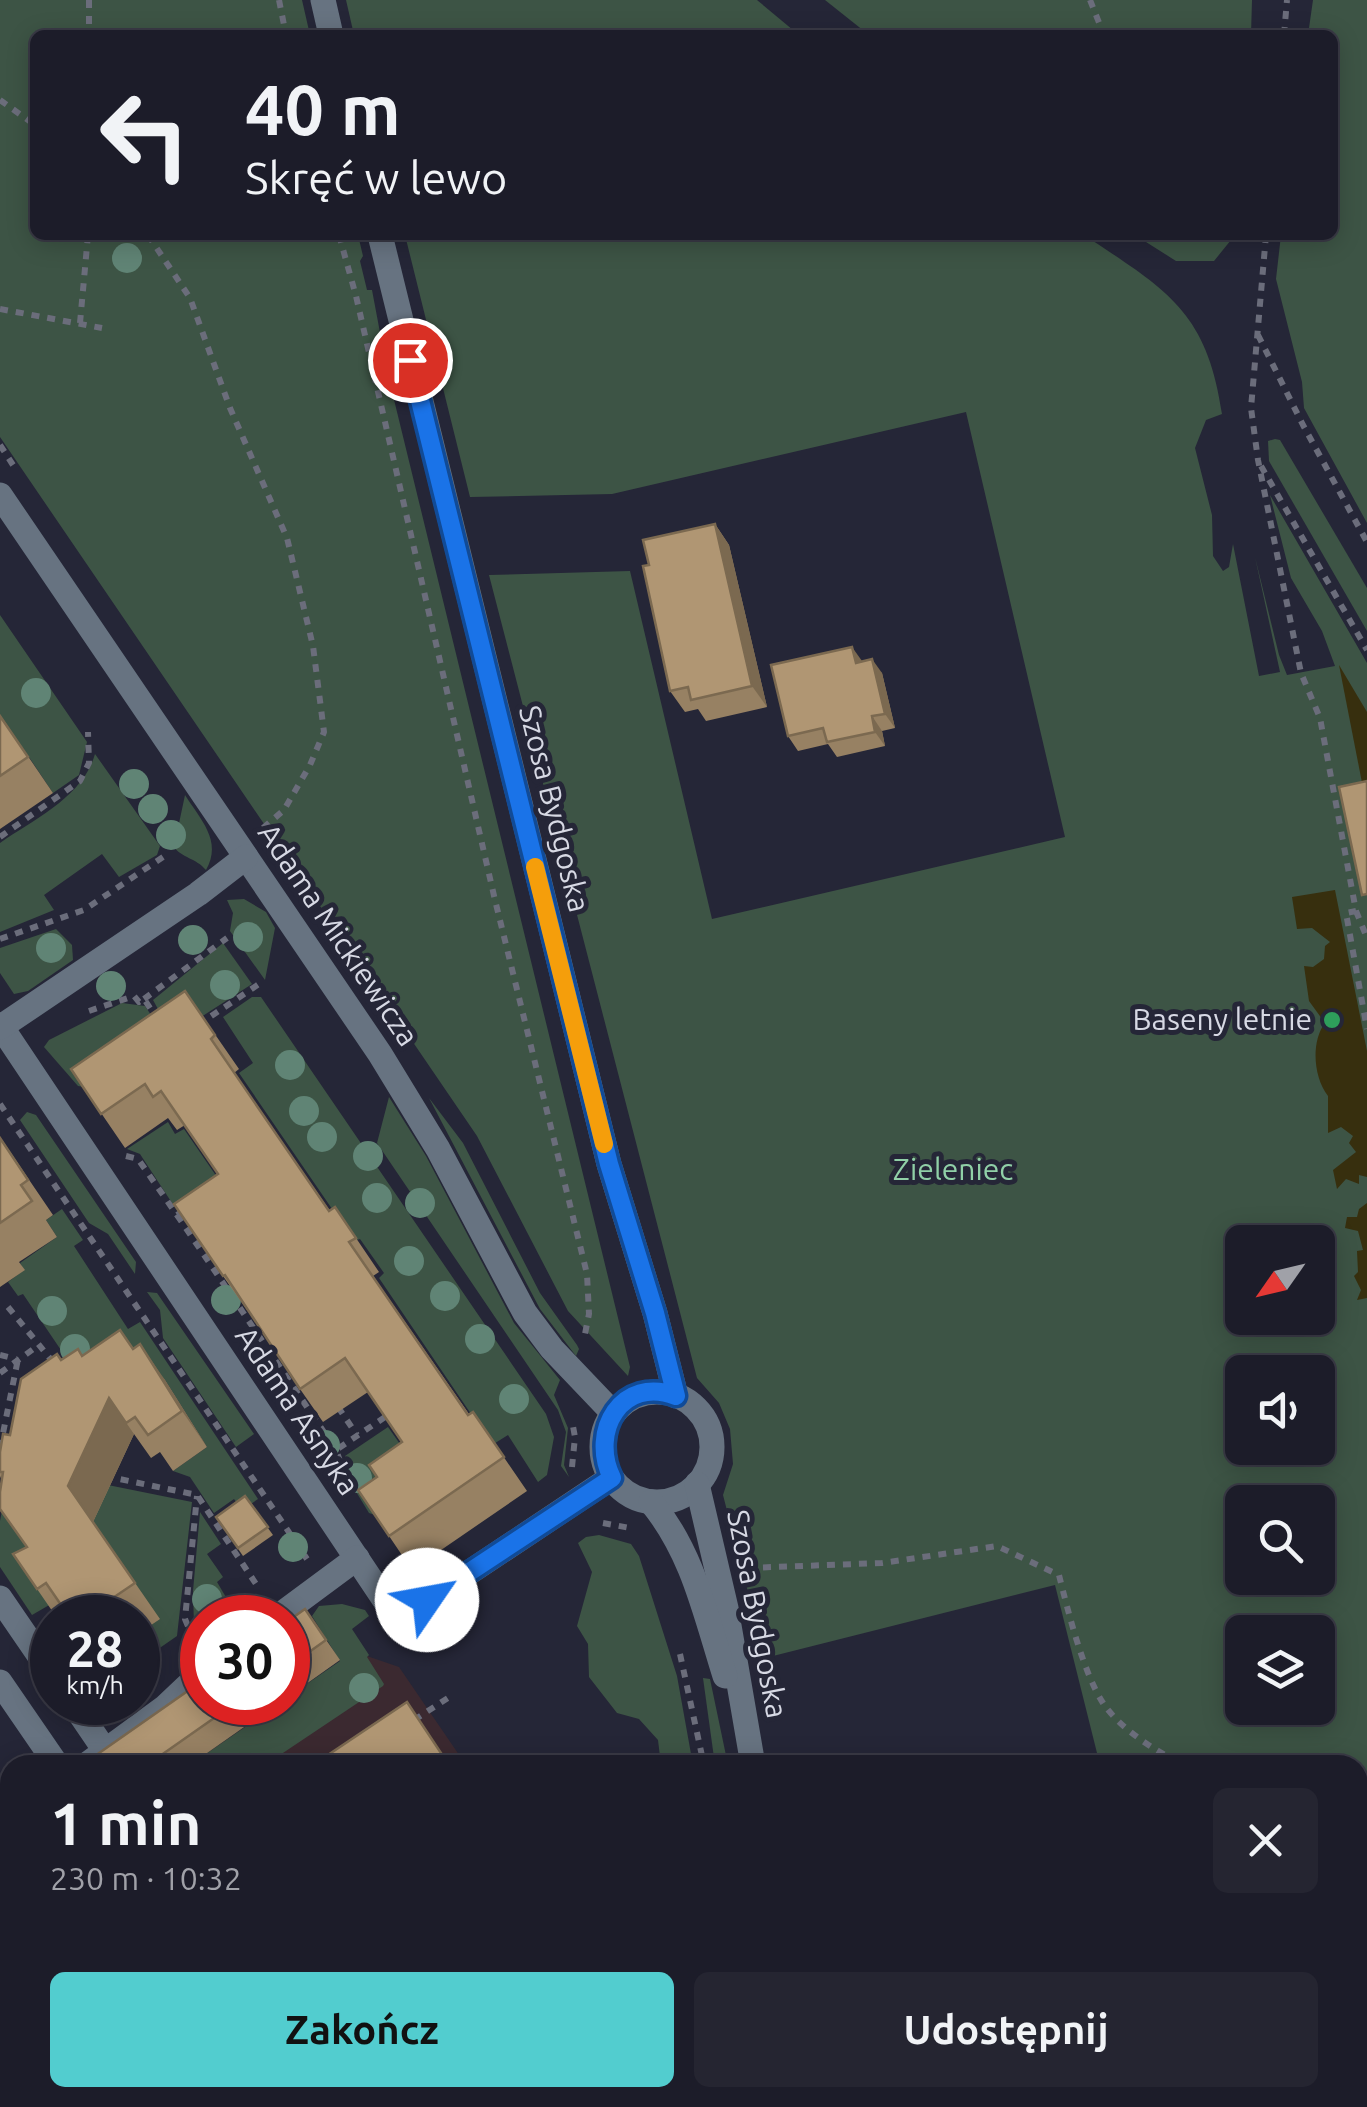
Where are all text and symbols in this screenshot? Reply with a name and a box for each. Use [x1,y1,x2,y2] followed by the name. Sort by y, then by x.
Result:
[80,70,210,200] icon: left
[245,70,401,148] text: 40 m
[245,152,507,203] text: Skręć w lewo
[368,318,453,403] pin
[383,333,438,388] icon: arrive
[513,702,597,915] street label: Szosa Bydgoska
[252,817,426,1052] street label: Adama Mickiewicza
[1133,1002,1312,1036] place label: Baseny letnie
[1321,1009,1343,1031] marker: Baseny letnie
[893,1152,1013,1186] park label: Zieleniec
[1225,1225,1335,1335] north arrow
[1225,1225,1335,1725] map controls
[229,1320,367,1501] street label: Adama Asnyka
[1225,1355,1335,1465] button: sound
[1225,1485,1335,1595] button: search
[721,1507,795,1721] street label: Szosa Bydgoska
[375,1548,479,1652] position arrow
[180,1595,310,1725] speed limit sign: 30
[1225,1615,1335,1725] button: layers
[67,1620,123,1676] text: 28
[66,1671,124,1699] text: km/h
[1213,1788,1318,1893] button: close
[50,1789,202,1856] text: 1 min
[50,1860,242,1896] text: 230 m · 10:32
[50,1972,674,2087] button: Zakończ
[694,1972,1318,2087] button: Udostępnij

